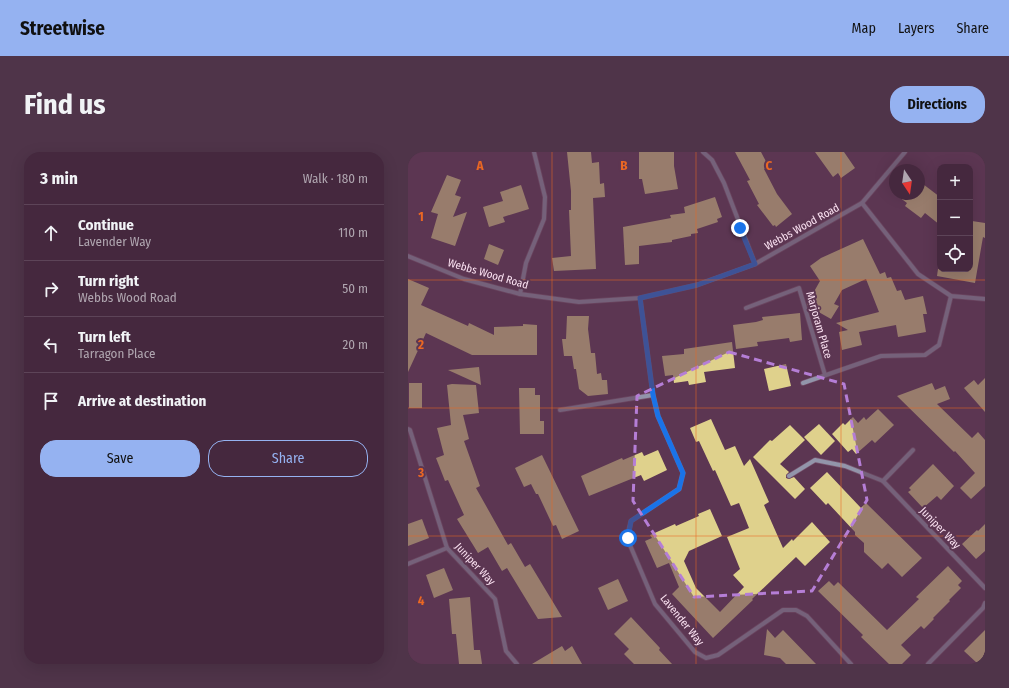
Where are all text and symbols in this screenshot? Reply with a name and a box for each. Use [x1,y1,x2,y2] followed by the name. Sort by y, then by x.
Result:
[20,17,105,40] text: Streetwise
[852,20,876,37] text: Map
[898,20,934,37] text: Layers
[956,20,989,37] text: Share
[890,86,985,123] button: Directions
[24,88,106,121] text: Find us
[475,158,484,173] text: A
[620,158,628,173] text: B
[766,158,773,173] text: C
[889,164,925,200] north arrow
[937,164,973,272] map controls
[937,164,973,200] button: +
[40,168,78,189] text: 3 min
[303,171,368,186] text: Walk · 180 m
[937,200,973,236] button: −
[762,201,842,253] street label: Webbs Wood Road
[418,209,424,224] text: 1
[78,216,134,234] text: Continue
[731,219,749,237] route end
[40,222,62,244] icon: ahead
[338,225,368,240] text: 110 m
[78,234,151,249] text: Lavender Way
[937,236,973,272] button: locate
[446,256,530,292] street label: Webbs Wood Road
[78,272,139,290] text: Turn right
[40,278,62,300] icon: right
[342,281,368,296] text: 50 m
[78,290,177,305] text: Webbs Wood Road
[803,290,835,360] street label: Marjoram Place
[78,328,131,346] text: Turn left
[40,334,62,356] icon: left
[342,337,368,352] text: 20 m
[417,337,424,352] text: 2
[78,346,155,361] text: Tarragon Place
[40,390,62,412] icon: arrive
[78,392,206,410] text: Arrive at destination
[40,440,200,477] button: Save
[208,440,368,477] button: Share
[417,465,424,480] text: 3
[917,504,963,552] street label: Juniper Way
[619,529,637,547] route start
[452,540,498,588] street label: Juniper Way
[657,592,707,648] street label: Lavender Way
[418,593,425,608] text: 4

